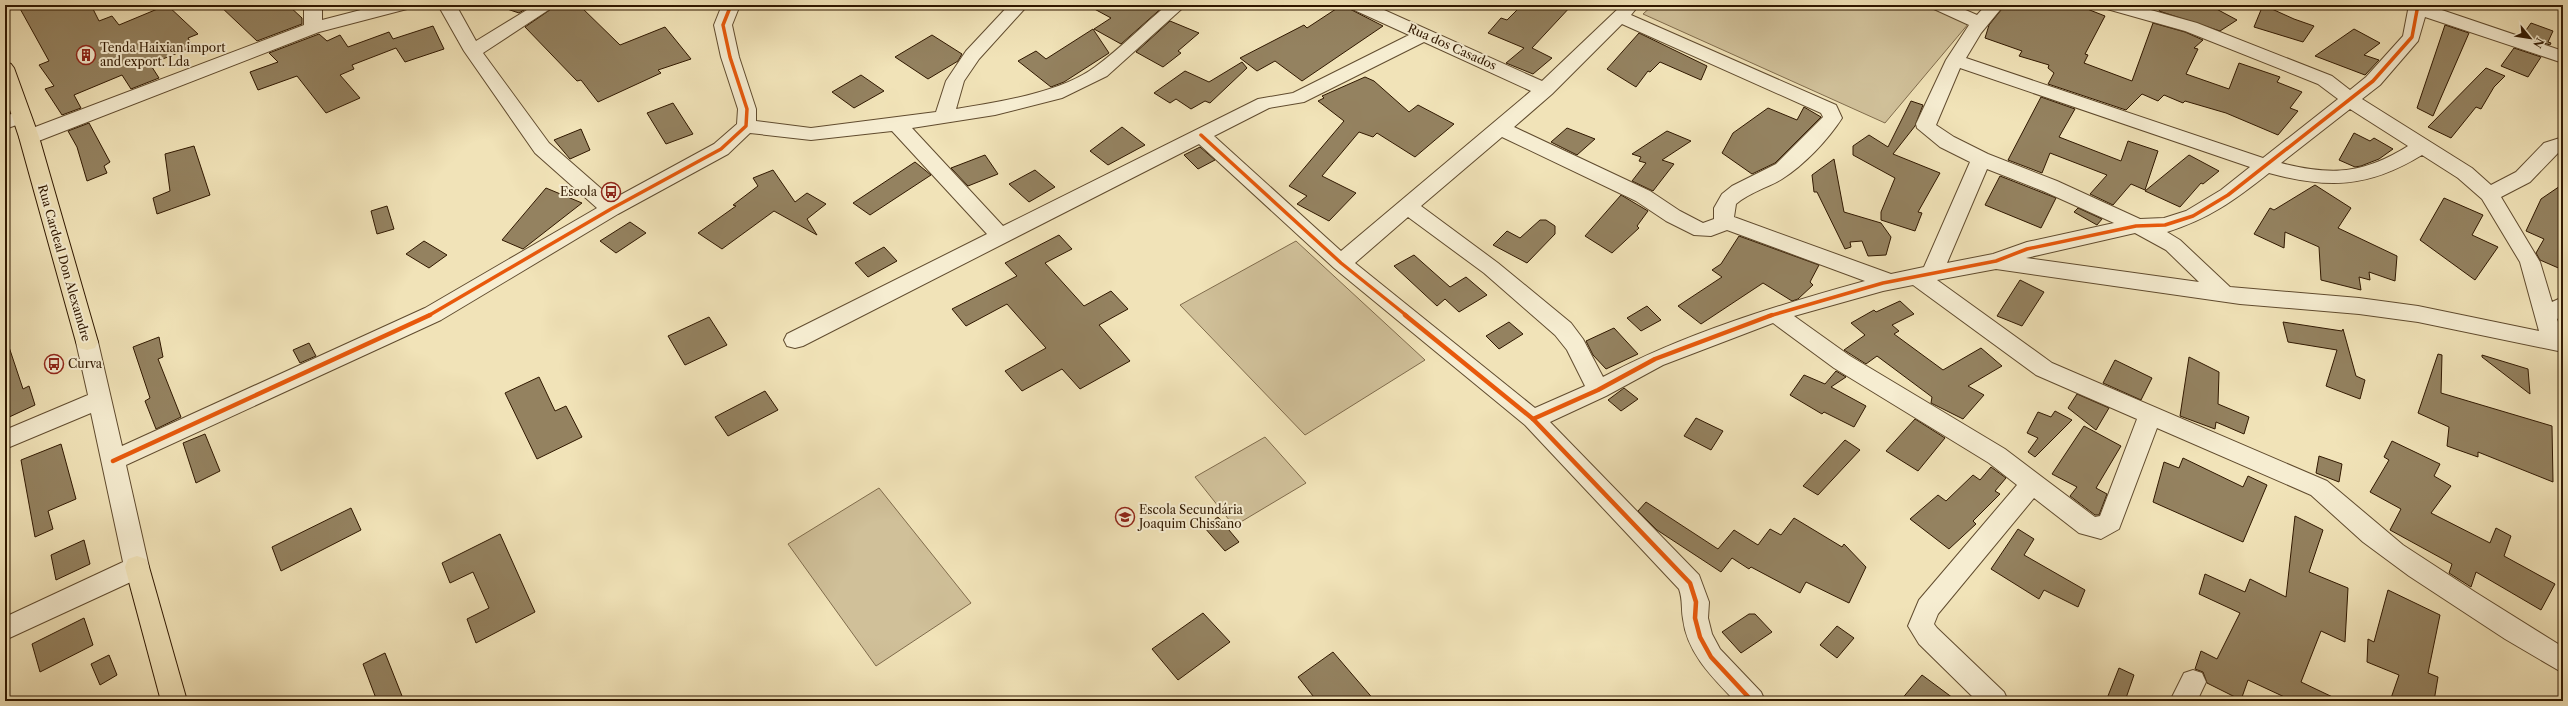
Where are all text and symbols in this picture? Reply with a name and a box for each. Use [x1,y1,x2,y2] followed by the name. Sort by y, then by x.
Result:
[2510,18,2550,58] north arrow
[1405,20,1499,73] street label: Rua dos Casados
[2530,35,2547,51] text: N
[100,40,226,69] place label: Tenda Haixian import and export. Lda
[75,44,97,66] building icon: Tenda Haixian import and export. Lda
[600,181,622,203] bus stop icon: Escola
[35,183,94,343] street label: Rua Cardeal Don Alexamdre
[560,184,598,199] place label: Escola
[43,353,65,375] bus stop icon: Curva
[68,356,103,371] place label: Curva
[1137,502,1244,531] place label: Escola Secundária Joaquim Chissano
[1114,506,1136,528] school or university icon: Escola Secundária Joaquim Chissano

